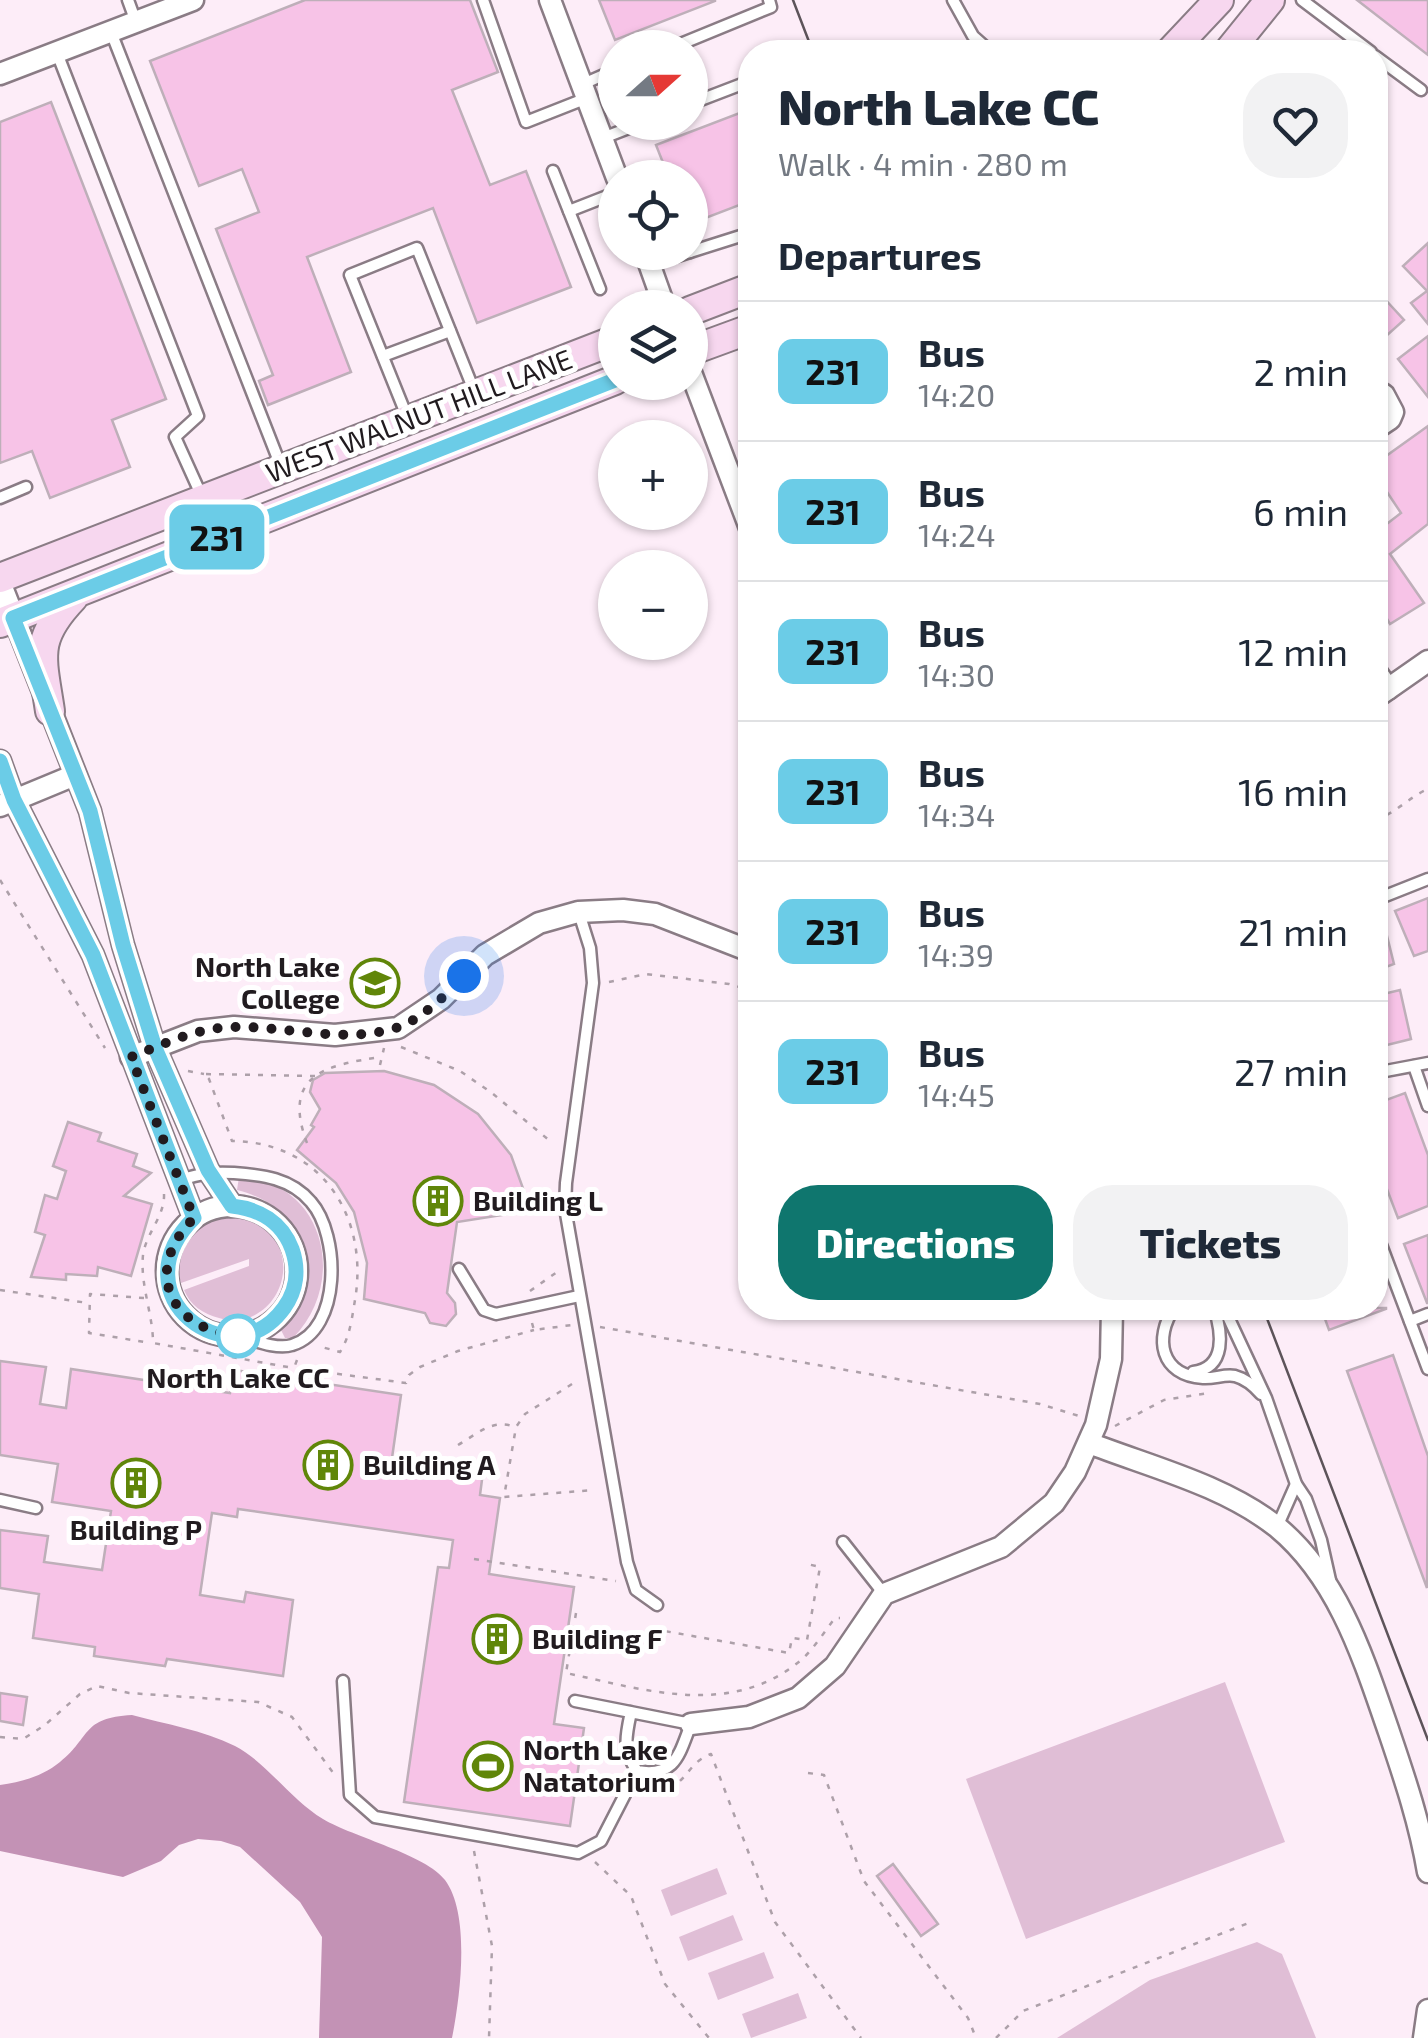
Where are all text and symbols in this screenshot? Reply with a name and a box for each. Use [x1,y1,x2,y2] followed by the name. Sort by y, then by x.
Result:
[598,30,708,140] north arrow
[598,30,708,660] map controls
[1243,73,1348,178] button: heart
[778,77,1099,135] text: North Lake CC
[778,144,1068,182] text: Walk · 4 min · 280 m
[598,160,708,270] button: locate
[778,232,982,278] text: Departures
[598,290,708,400] button: layers
[918,329,985,375] text: Bus
[261,341,576,489] street label: WEST WALNUT HILL LANE
[1253,348,1348,394] text: 2 min
[805,350,861,392] text: 231
[918,375,995,413] text: 14:20
[598,420,708,530] button: +
[918,469,985,515] text: Bus
[1253,488,1348,534] text: 6 min
[805,490,861,532] text: 231
[160,504,274,570] line badge: 231
[918,515,996,553] text: 14:24
[189,516,245,558] text: 231
[598,550,708,660] button: −
[918,609,985,655] text: Bus
[1238,628,1348,674] text: 12 min
[805,630,861,672] text: 231
[918,655,995,693] text: 14:30
[918,749,985,795] text: Bus
[1238,768,1348,814] text: 16 min
[805,770,861,812] text: 231
[918,795,995,833] text: 14:34
[918,889,985,935] text: Bus
[1238,908,1348,954] text: 21 min
[805,910,861,952] text: 231
[918,935,994,973] text: 14:39
[195,949,340,1015] place label: North Lake College
[439,951,489,1001] your location
[349,957,401,1009] school or university icon: North Lake College
[918,1029,985,1075] text: Bus
[1234,1048,1348,1094] text: 27 min
[805,1050,861,1092] text: 231
[918,1075,995,1113] text: 14:45
[412,1175,464,1227] building icon: Building L
[473,1183,603,1217] place label: Building L
[778,1185,1053,1300] button: Directions
[1073,1185,1348,1300] button: Tickets
[217,1315,259,1357] marker: North Lake CC
[146,1360,330,1394] place label: North Lake CC
[302,1439,354,1491] building icon: Building A
[363,1447,496,1481] place label: Building A
[110,1457,162,1509] building icon: Building P
[70,1512,202,1546] place label: Building P
[471,1613,523,1665] building icon: Building F
[532,1621,663,1655] place label: Building F
[523,1732,676,1798] place label: North Lake Natatorium
[462,1740,514,1792] sports icon: North Lake Natatorium

